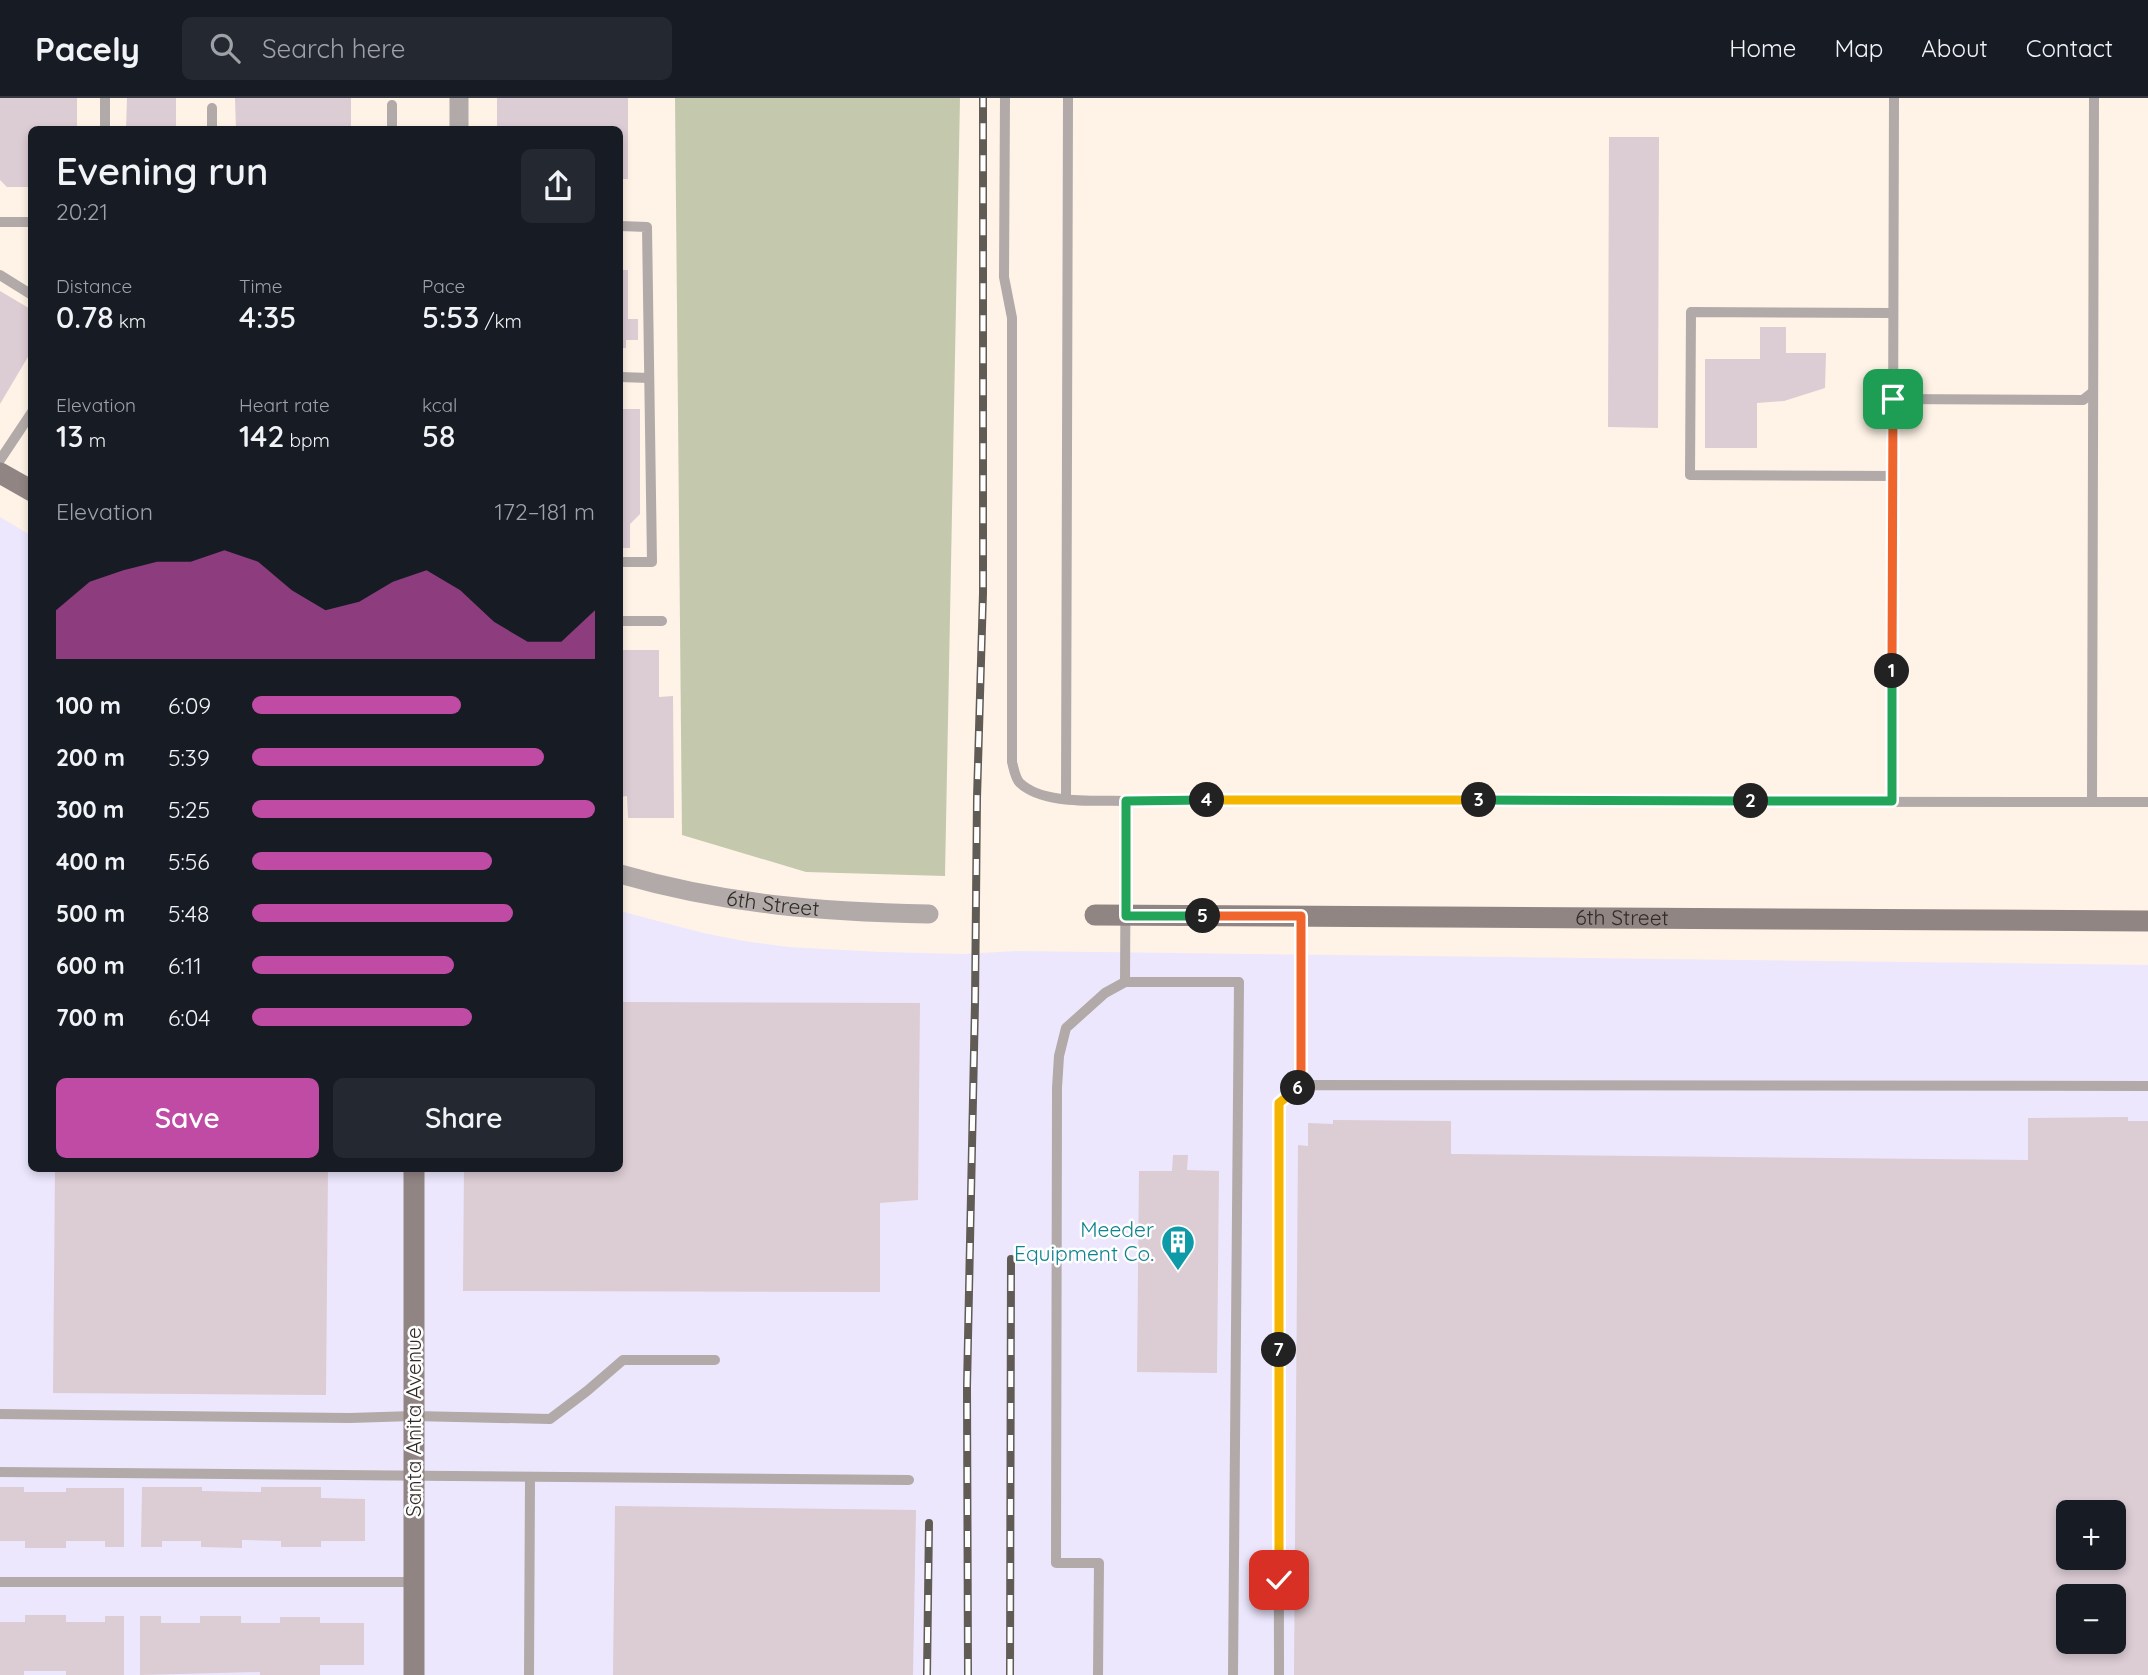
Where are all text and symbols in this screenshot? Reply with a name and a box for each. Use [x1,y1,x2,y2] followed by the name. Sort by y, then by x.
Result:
[182,17,672,80] search box
[35,28,140,69] text: Pacely
[206,29,244,67] icon: search
[262,32,405,65] text: Search here
[1729,33,1796,63] text: Home
[1834,33,1883,63] text: Map
[1921,33,1988,63] text: About
[2026,33,2113,63] text: Contact
[56,147,269,195] text: Evening run
[521,149,595,223] button: share
[56,197,108,226] text: 20:21
[56,274,132,298] text: Distance
[239,274,283,298] text: Time
[422,274,465,298] text: Pace
[56,298,113,336] text: 0.78
[239,298,296,336] text: 4:35
[422,298,479,336] text: 5:53
[113,309,146,333] text: km
[479,309,522,333] text: /km
[1863,369,1923,429] pin
[1874,380,1912,418] icon: arrive
[56,393,136,417] text: Elevation
[239,393,330,417] text: Heart rate
[422,393,457,417] text: kcal
[56,417,83,455] text: 13
[239,417,284,455] text: 142
[422,417,455,455] text: 58
[83,428,106,452] text: m
[284,428,330,452] text: bpm
[56,497,153,526] text: Elevation
[495,497,595,526] text: 172–181 m
[1874,654,1910,688] pin: 1
[1888,658,1895,682] text: 1
[56,691,121,720] text: 100 m
[168,691,211,720] text: 6:09
[56,743,125,772] text: 200 m
[168,743,210,772] text: 5:39
[1190,782,1224,818] pin: 4
[1462,782,1496,818] pin: 3
[1734,784,1768,818] pin: 2
[1201,787,1212,811] text: 4
[1473,787,1484,811] text: 3
[1745,788,1756,812] text: 2
[56,795,124,824] text: 300 m
[168,795,210,824] text: 5:25
[56,847,125,876] text: 400 m
[168,847,210,876] text: 5:56
[725,884,820,921] street label: 6th Street
[1186,898,1220,934] pin: 5
[56,899,125,928] text: 500 m
[168,899,209,928] text: 5:48
[1197,903,1208,927] text: 5
[1575,904,1669,930] street label: 6th Street
[56,951,125,980] text: 600 m
[168,951,202,980] text: 6:11
[56,1003,125,1032] text: 700 m
[168,1003,210,1032] text: 6:04
[1280,1070,1316,1105] pin: 6
[1292,1075,1303,1099] text: 6
[56,1078,319,1158] button: Save
[333,1078,595,1158] button: Share
[1014,1216,1154,1266] place label: Meeder Equipment Co.
[1159,1223,1197,1272] building icon: Meeder Equipment Co.
[400,1327,426,1517] street label: Santa Anita Avenue
[1262,1332,1296,1368] pin: 7
[1273,1337,1284,1361] text: 7
[2056,1500,2126,1654] map controls
[2056,1500,2126,1570] button: +
[1249,1550,1309,1610] pin
[1260,1561,1298,1599] icon: check
[2056,1584,2126,1654] button: −

